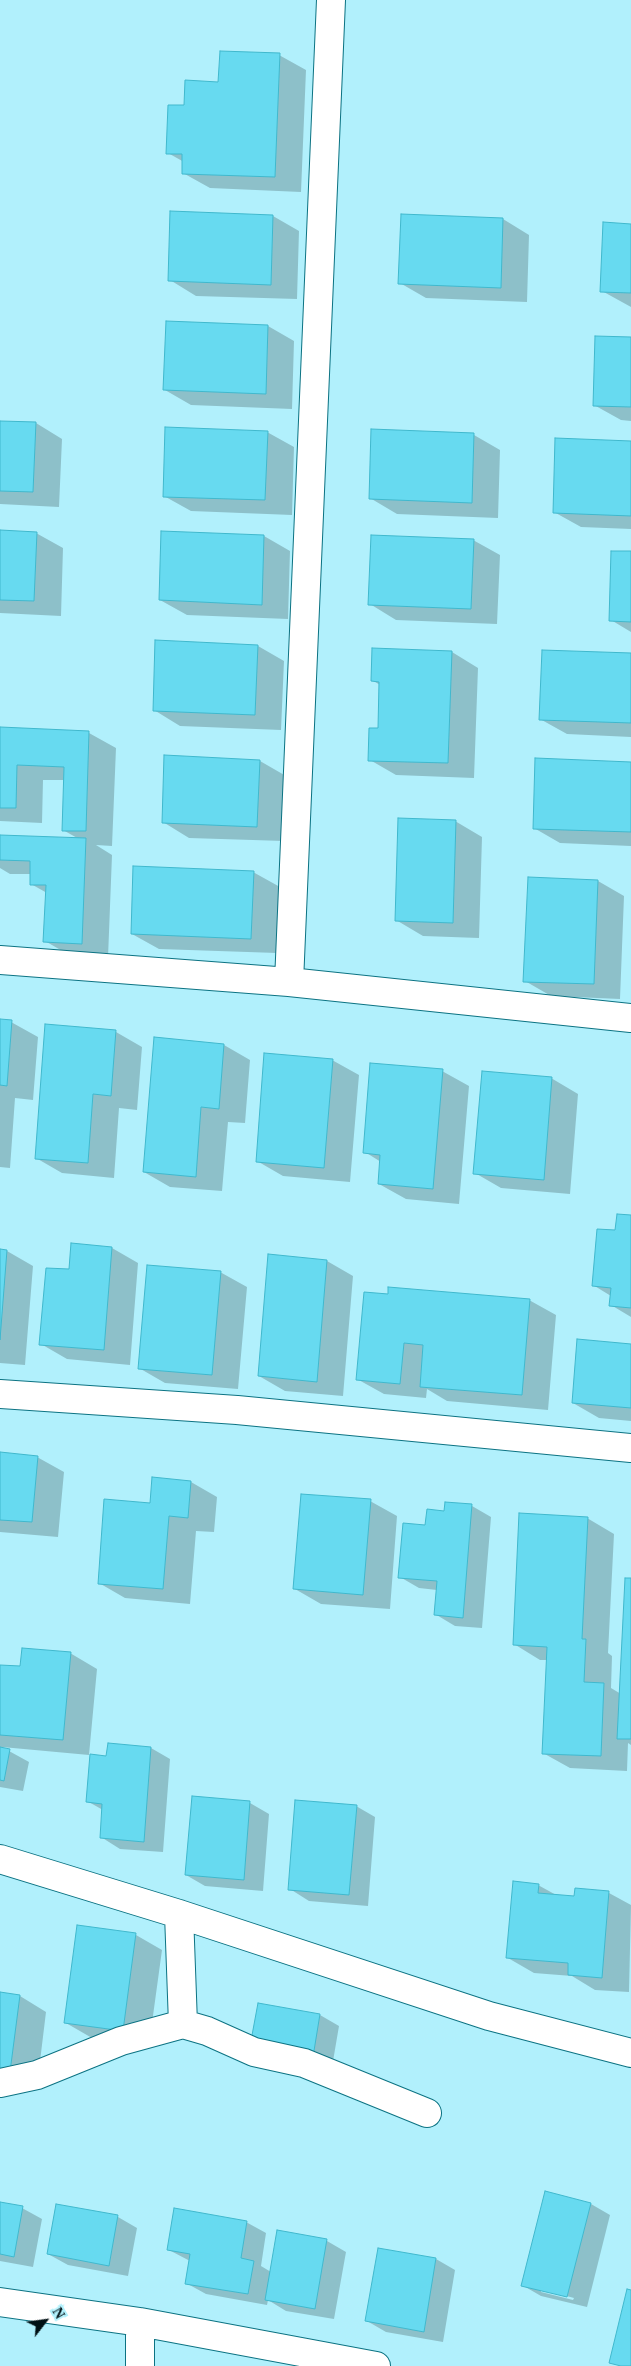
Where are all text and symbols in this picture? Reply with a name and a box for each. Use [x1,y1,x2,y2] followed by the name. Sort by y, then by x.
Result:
[20,2296,70,2346] north arrow
[49,2305,67,2321] text: N

